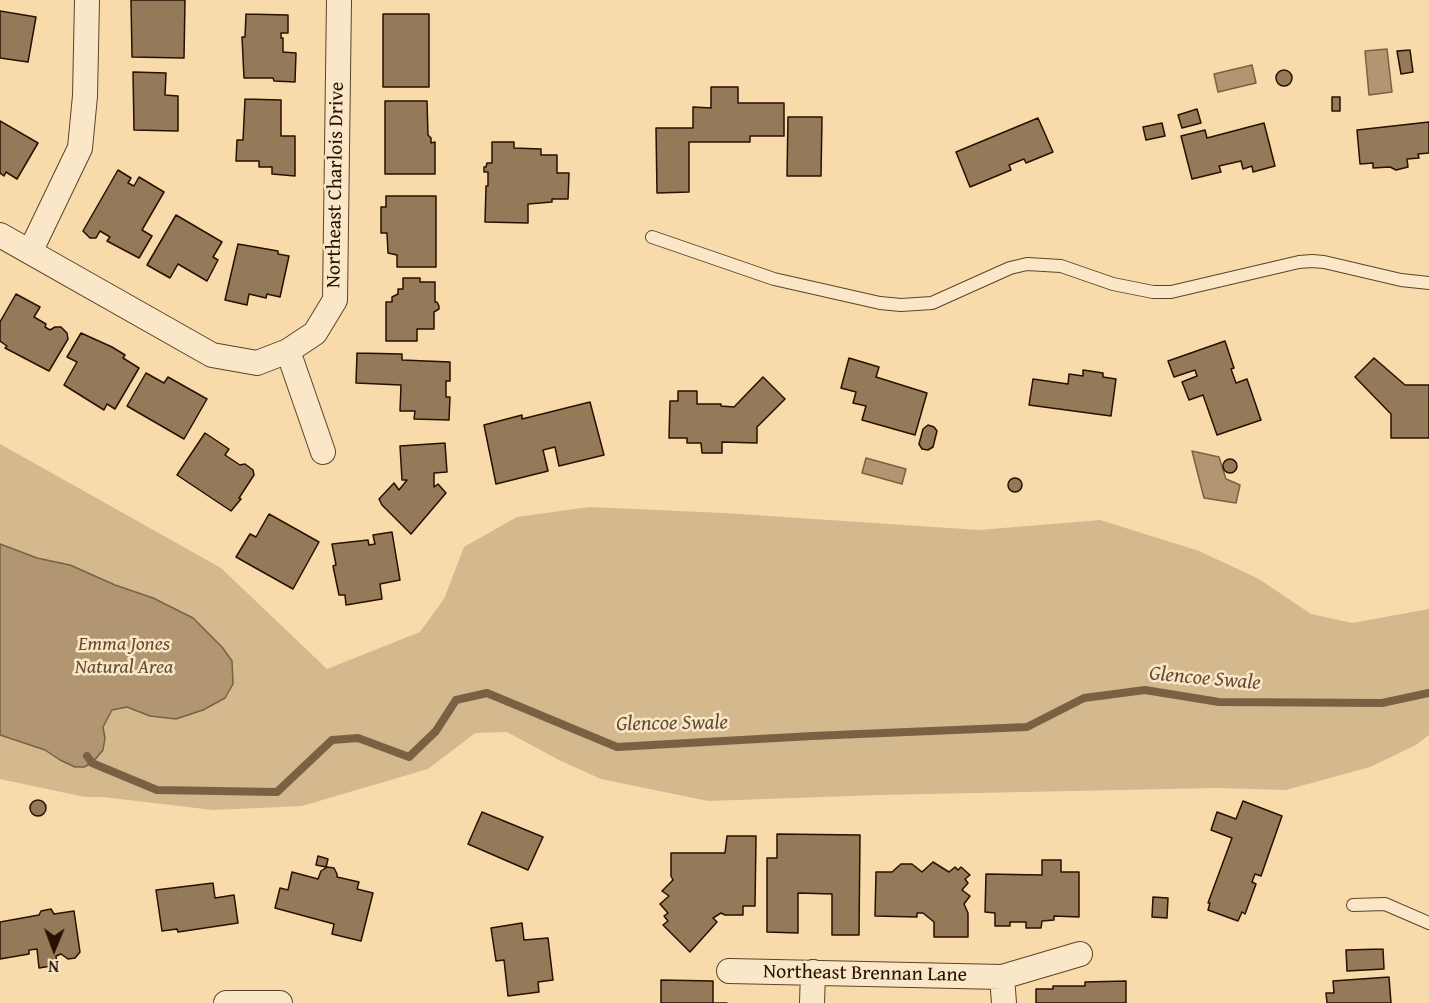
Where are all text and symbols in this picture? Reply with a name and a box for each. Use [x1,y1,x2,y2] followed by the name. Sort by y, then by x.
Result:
[322,82,350,288] street label: Northeast Charlois Drive
[75,633,173,680] park label: Emma Jones Natural Area
[1148,662,1262,696] water label: Glencoe Swale
[616,710,728,738] water label: Glencoe Swale
[24,919,84,979] north arrow
[48,955,59,979] text: N
[763,960,967,988] street label: Northeast Brennan Lane

